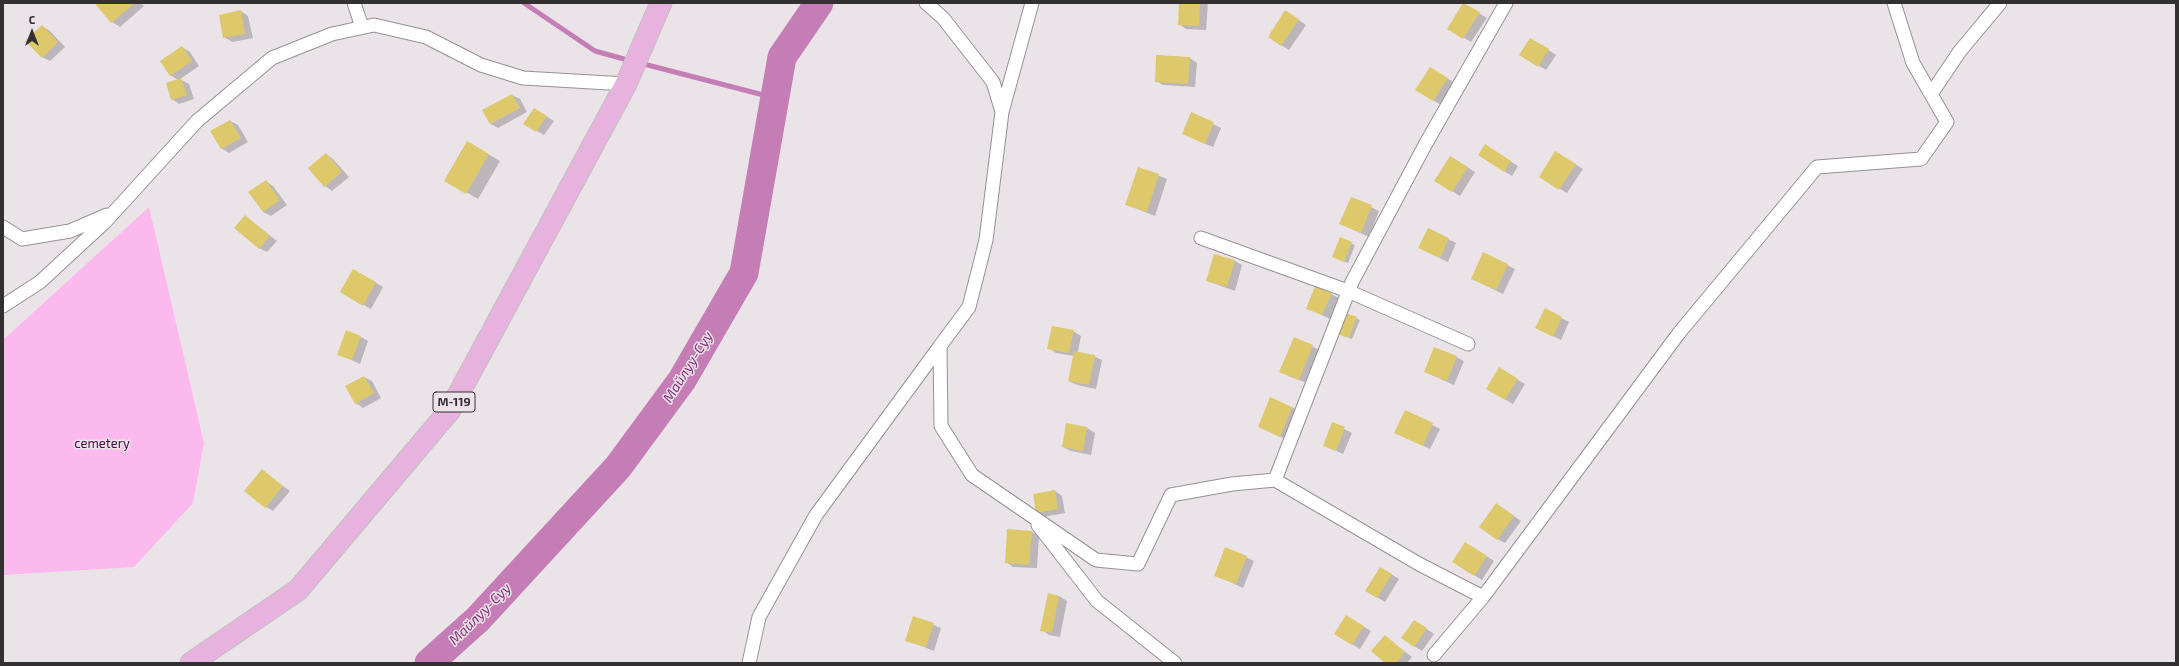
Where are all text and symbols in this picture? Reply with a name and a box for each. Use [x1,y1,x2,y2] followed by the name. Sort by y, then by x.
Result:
[12,12,52,52] north arrow
[29,13,35,26] text: С
[660,328,716,406] water label: Майлуу-Суу
[433,392,475,412] road number: М-119
[74,436,130,452] park label: cemetery
[446,580,514,648] water label: Майлуу-Суу

